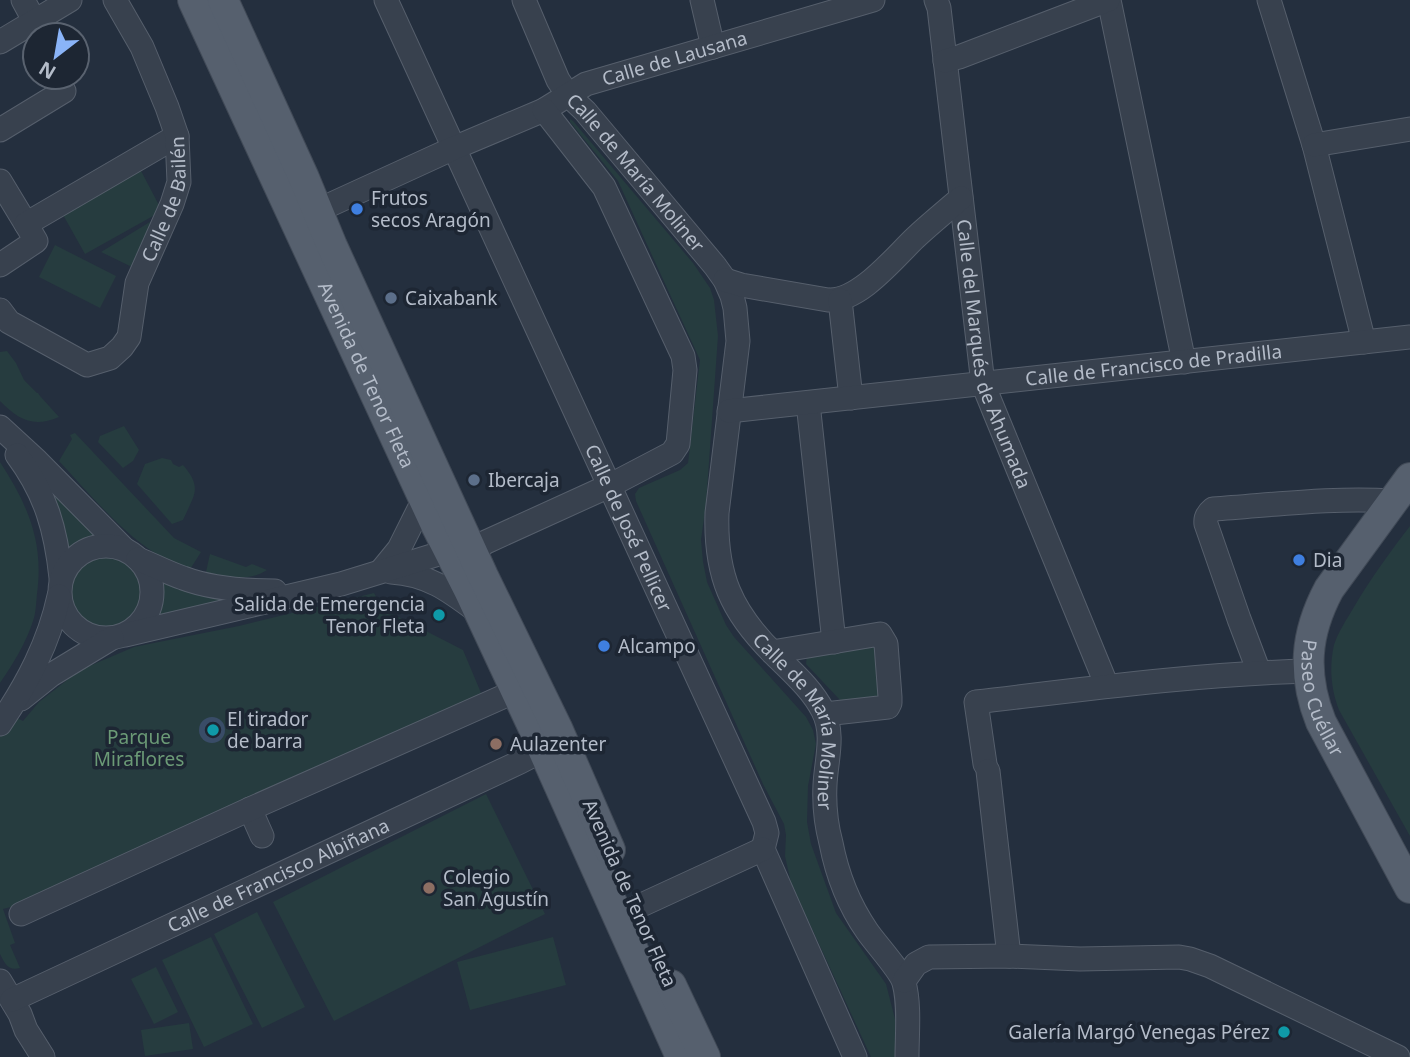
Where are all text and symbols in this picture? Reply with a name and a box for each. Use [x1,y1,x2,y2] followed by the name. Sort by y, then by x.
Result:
[21,21,91,91] north arrow
[599,25,750,92] street label: Calle de Lausana
[34,55,61,86] text: N
[561,87,711,257] street label: Calle de María Moliner
[135,136,192,266] street label: Calle de Bailén
[371,185,491,233] place label: Frutos secos Aragón
[349,201,365,217] marker: Frutos secos Aragón
[951,218,1037,492] street label: Calle del Marqués de Ahumada
[312,277,421,472] street label: Avenida de Tenor Fleta
[405,285,498,311] place label: Caixabank
[383,290,399,306] marker: Caixabank
[1024,338,1283,392] street label: Calle de Francisco de Pradilla
[579,440,679,616] street label: Calle de José Pellicer
[488,467,560,493] place label: Ibercaja
[466,472,482,488] marker: Ibercaja
[1313,547,1342,573] place label: Dia
[1291,552,1307,568] marker: Dia
[234,591,425,639] place label: Salida de Emergencia Tenor Fleta
[431,607,447,623] marker: Salida de Emergencia Tenor Fleta
[747,627,842,811] street label: Calle de María Moliner
[618,633,696,659] place label: Alcampo
[596,638,612,654] marker: Alcampo
[1296,638,1350,761] street label: Paseo Cuéllar
[227,706,308,754] place label: El tirador de barra
[205,722,221,738] marker: El tirador de barra
[94,724,184,772] park label: Parque Miraflores
[510,731,606,757] place label: Aulazenter
[488,736,504,752] marker: Aulazenter
[577,795,683,991] street label: Avenida de Tenor Fleta
[163,812,394,938] street label: Calle de Francisco Albiñana
[443,864,549,912] place label: Colegio San Agustín
[421,880,437,896] marker: Colegio San Agustín
[1008,1019,1270,1045] place label: Galería Margó Venegas Pérez
[1276,1024,1292,1040] marker: Galería Margó Venegas Pérez

